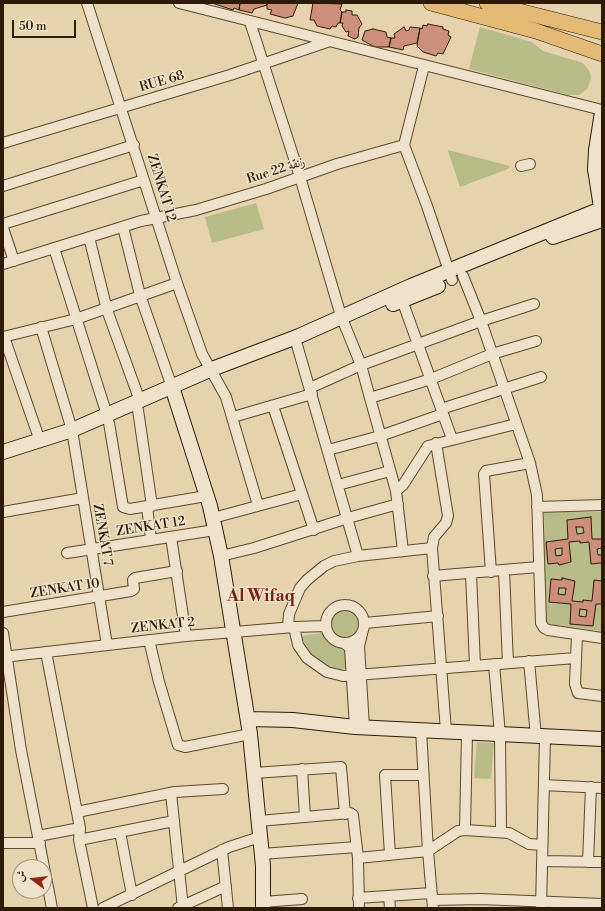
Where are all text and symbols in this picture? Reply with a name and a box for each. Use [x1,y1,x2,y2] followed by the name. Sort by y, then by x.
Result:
[14,12,78,38] scale bar
[19,19,47,34] text: 50 m
[138,68,186,96] street label: RUE 68
[143,152,179,224] street label: ZENKAT 12
[245,154,307,188] street label: Rue 22 زنقة
[89,503,115,567] street label: ZENKAT 7
[115,514,187,540] street label: ZENKAT 12
[29,576,101,602] street label: ZENKAT 10
[227,587,295,607] district label: Al Wifaq
[130,615,196,637] street label: ZENKAT 2
[12,859,52,899] north arrow
[13,869,30,883] text: ش

